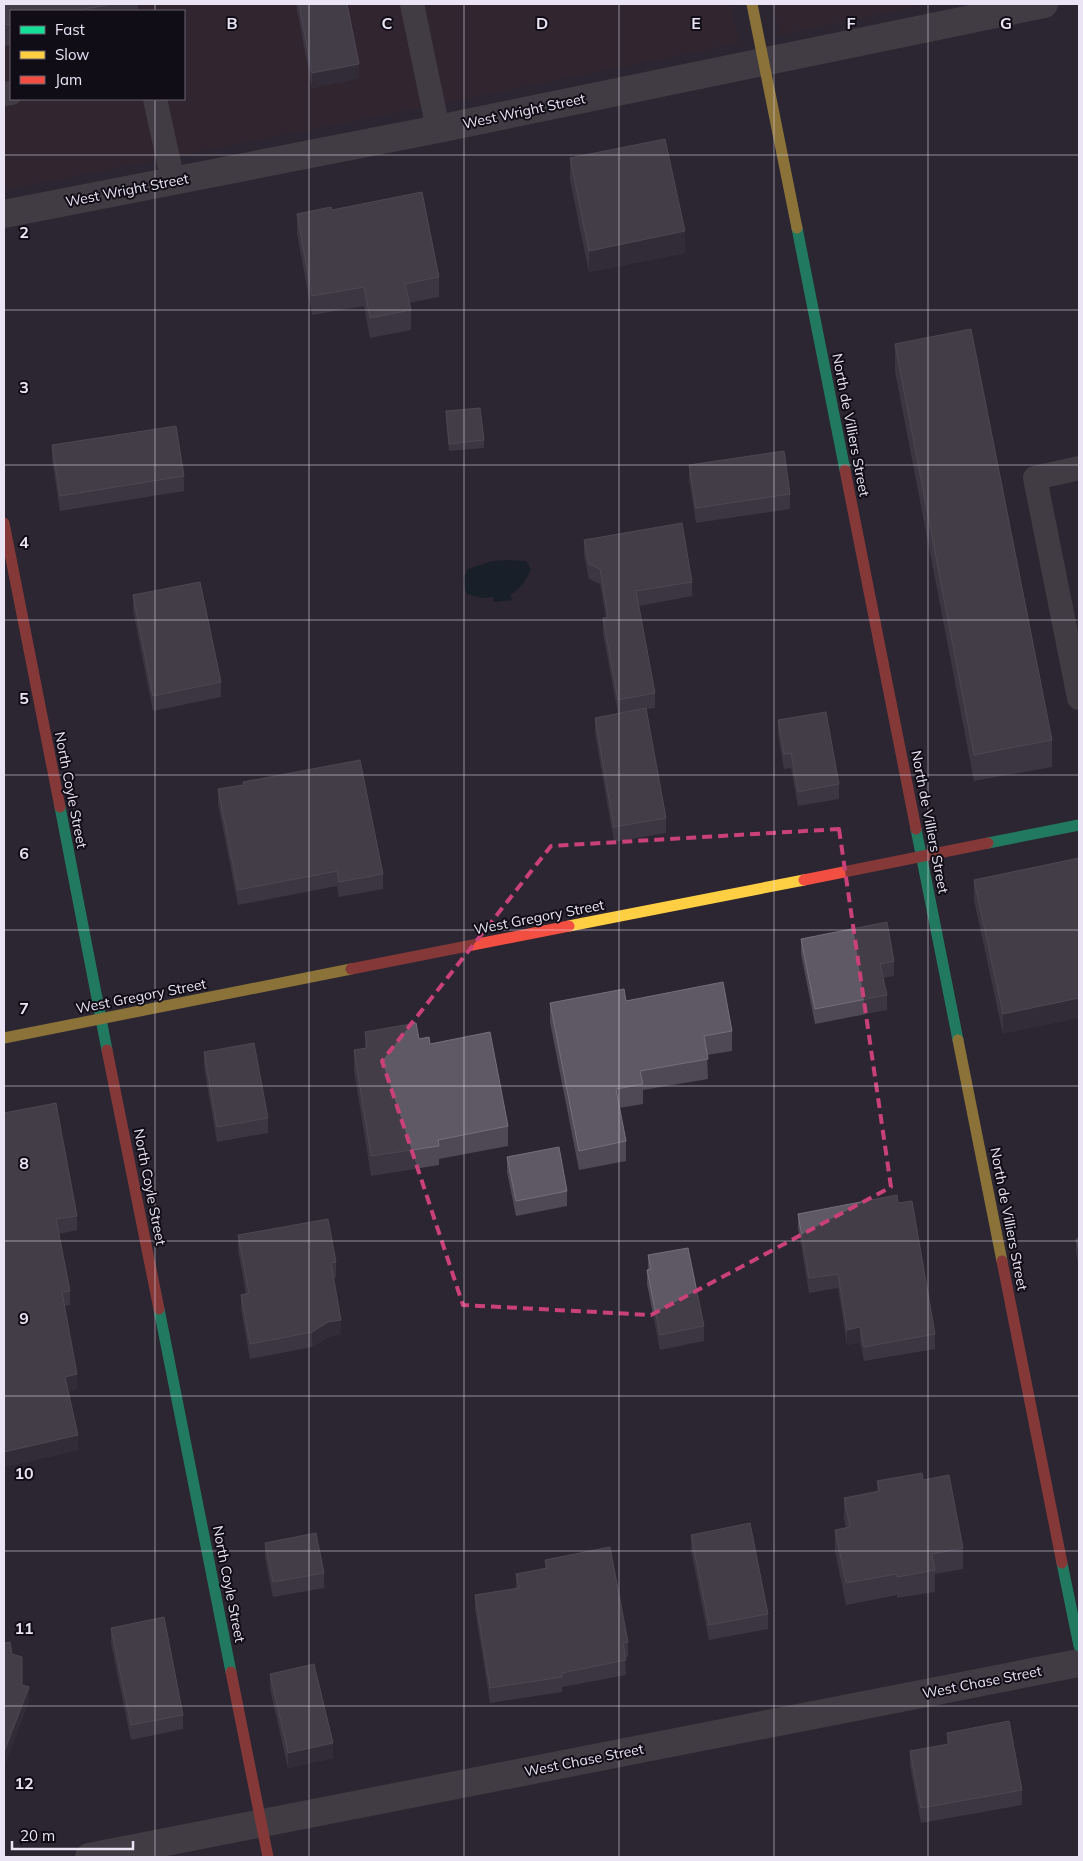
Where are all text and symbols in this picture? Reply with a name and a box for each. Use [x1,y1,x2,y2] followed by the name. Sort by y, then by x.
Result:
[10,10,185,100] legend
[226,13,238,33] text: B
[382,13,393,33] text: C
[536,13,548,33] text: D
[691,13,701,33] text: E
[846,13,856,33] text: F
[1000,13,1012,33] text: G
[55,20,85,39] text: Fast
[55,45,89,64] text: Slow
[55,70,82,89] text: Jam
[461,89,587,133] street label: West Wright Street
[64,169,190,211] street label: West Wright Street
[19,222,29,242] text: 2
[828,352,874,498] street label: North de Villiers Street
[19,377,29,397] text: 3
[19,532,29,552] text: 4
[19,688,29,708] text: 5
[51,730,91,850] street label: North Coyle Street
[907,749,953,895] street label: North de Villiers Street
[19,843,29,863] text: 6
[472,896,606,938] street label: West Gregory Street
[74,975,208,1017] street label: West Gregory Street
[19,998,29,1018] text: 7
[130,1127,170,1247] street label: North Coyle Street
[986,1146,1032,1292] street label: North de Villiers Street
[19,1153,29,1173] text: 8
[19,1308,29,1328] text: 9
[14,1463,34,1483] text: 10
[209,1524,249,1644] street label: North Coyle Street
[14,1618,34,1638] text: 11
[921,1662,1043,1702] street label: West Chase Street
[523,1740,645,1780] street label: West Chase Street
[14,1773,34,1793] text: 12
[12,1818,134,1850] scale bar
[20,1826,55,1845] text: 20 m

